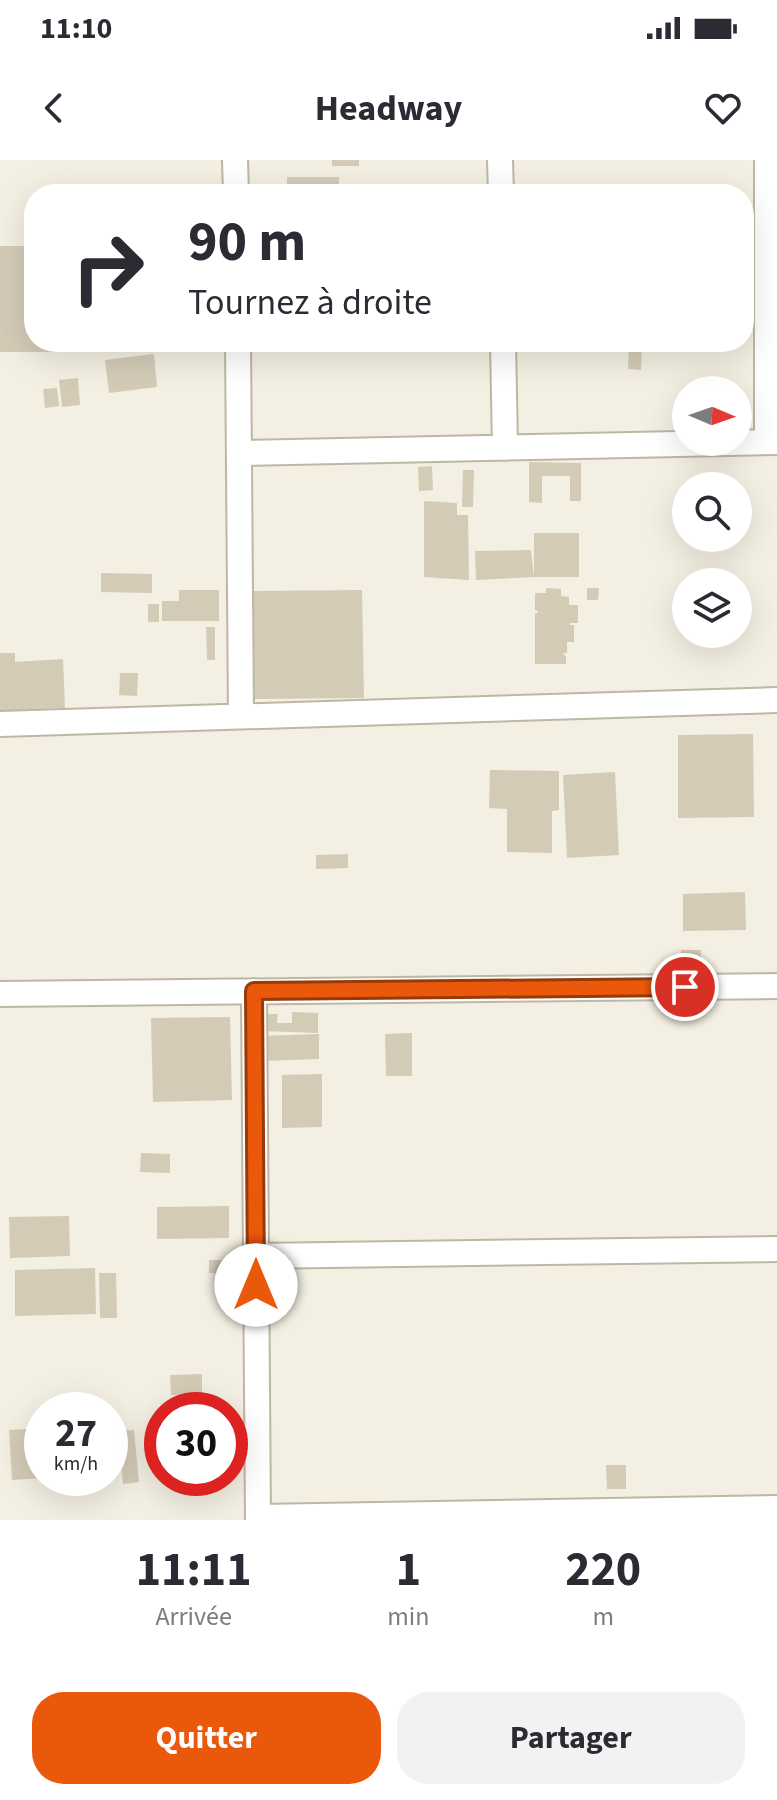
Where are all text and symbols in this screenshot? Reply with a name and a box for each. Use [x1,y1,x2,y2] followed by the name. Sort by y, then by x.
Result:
[40,7,112,50] text: 11:10
[315,83,462,134] text: Headway
[32,86,76,130] icon: back
[701,86,745,130] icon: heart
[188,203,306,282] text: 90 m
[56,216,160,320] icon: right
[188,277,432,328] text: Tournez à droite
[672,376,752,456] north arrow
[672,376,752,648] map controls
[672,472,752,552] button: search
[672,568,752,648] button: layers
[651,953,719,1021] pin
[663,965,707,1009] icon: arrive
[214,1243,298,1327] position arrow
[144,1392,248,1496] speed limit sign: 30
[55,1405,97,1462] text: 27
[54,1450,98,1478] text: km/h
[136,1536,252,1604] text: 11:11
[396,1536,421,1604] text: 1
[565,1536,641,1604] text: 220
[155,1598,232,1635] text: Arrivée
[387,1598,429,1635] text: min
[592,1598,614,1635] text: m
[32,1692,381,1784] button: Quitter
[397,1692,745,1784] button: Partager

